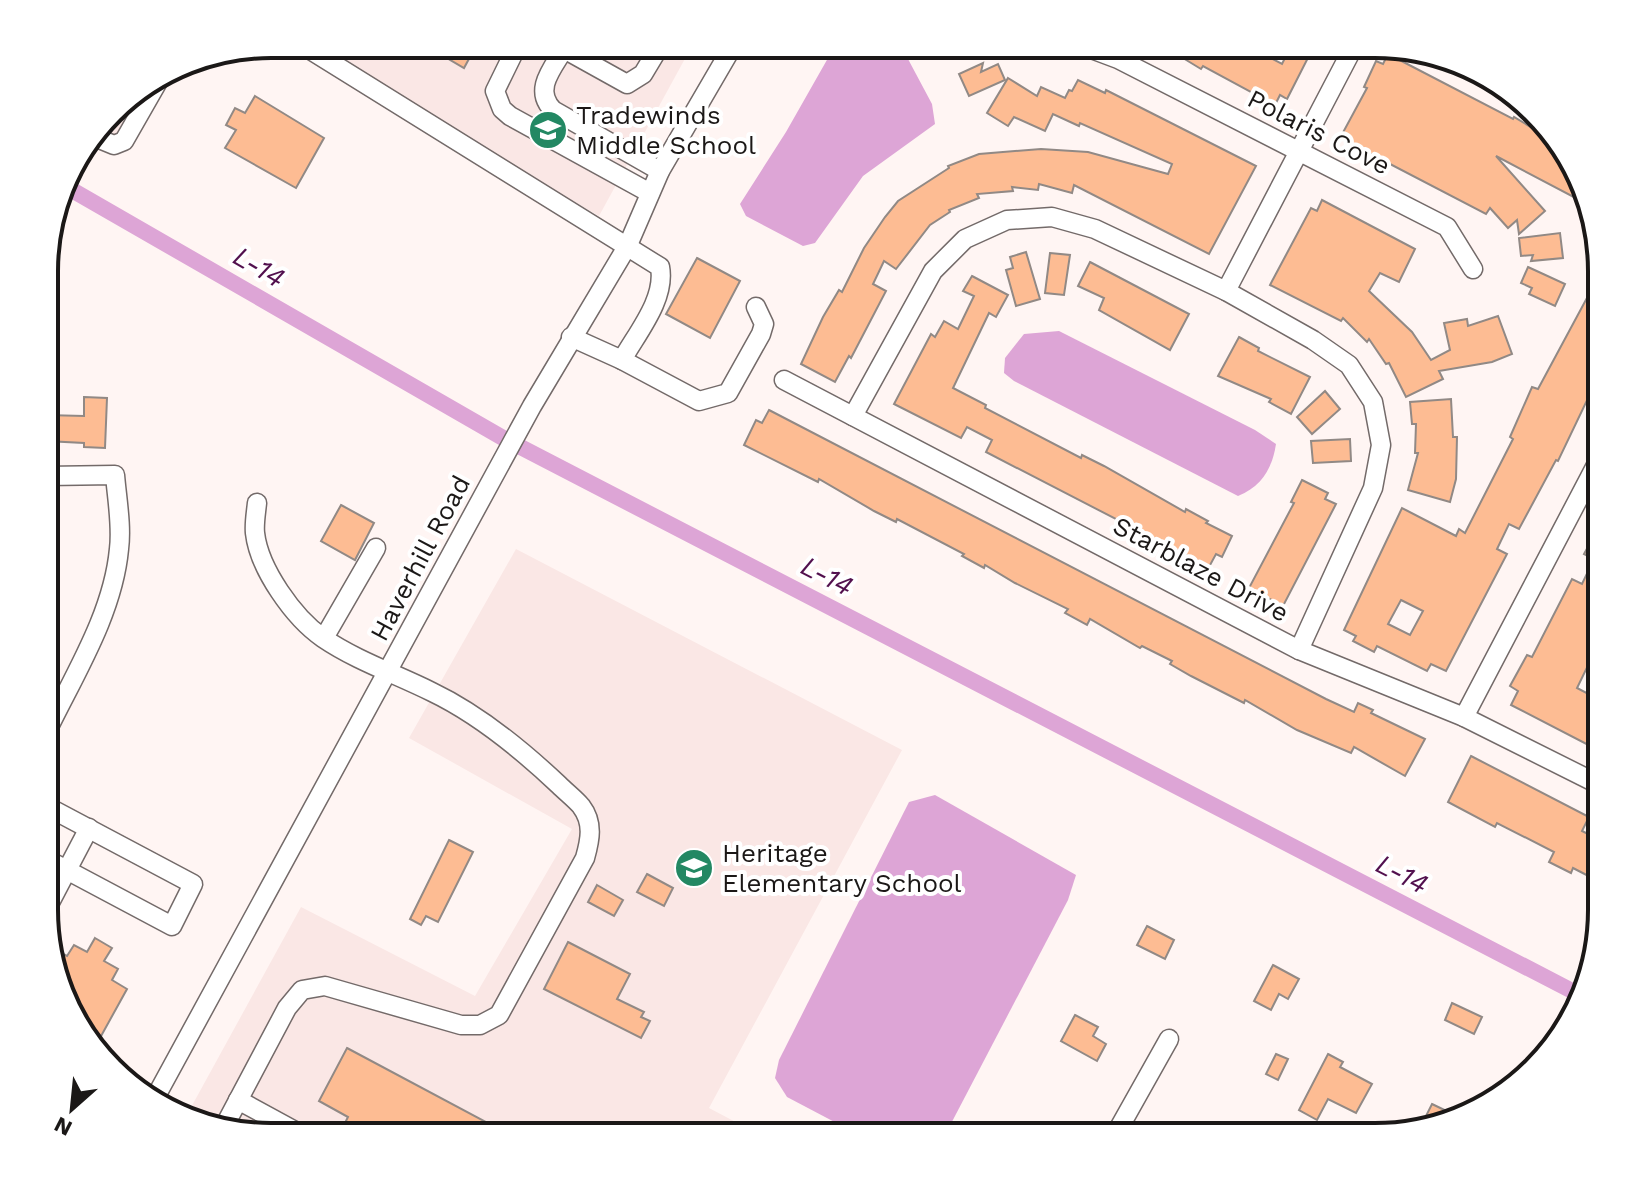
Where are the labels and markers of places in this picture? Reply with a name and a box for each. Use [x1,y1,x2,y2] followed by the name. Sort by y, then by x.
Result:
[576,100,756,160] place label: Tradewinds Middle School
[527,109,569,151] school or university icon: Tradewinds Middle School
[722,838,962,898] place label: Heritage Elementary School
[673,847,715,889] school or university icon: Heritage Elementary School

